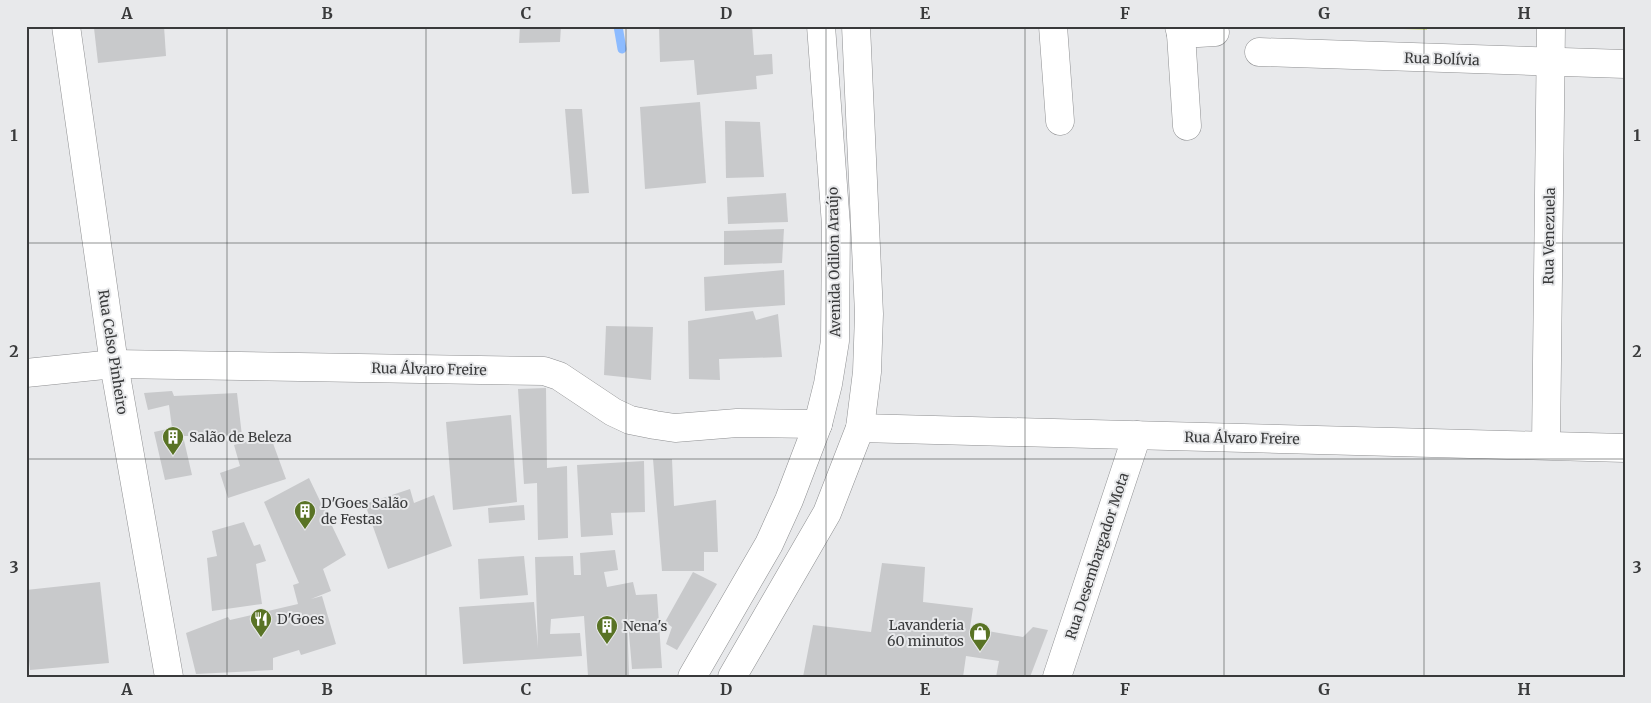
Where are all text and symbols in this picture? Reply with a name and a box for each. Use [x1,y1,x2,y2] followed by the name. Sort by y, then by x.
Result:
[120,3,133,23] text: A
[321,3,333,23] text: B
[521,3,531,23] text: C
[720,3,732,23] text: D
[920,3,931,23] text: E
[1120,3,1130,23] text: F
[1318,3,1330,23] text: G
[1517,3,1531,23] text: H
[1404,49,1481,69] street label: Rua Bolívia
[10,125,18,145] text: 1
[1633,125,1641,145] text: 1
[824,187,844,338] street label: Avenida Odilon Araújo
[1539,187,1559,285] street label: Rua Venezuela
[94,288,132,416] street label: Rua Celso Pinheiro
[9,341,19,361] text: 2
[1632,341,1642,361] text: 2
[371,359,487,379] street label: Rua Álvaro Freire
[161,425,185,456] building icon: Salão de Beleza
[189,428,292,446] place label: Salão de Beleza
[1184,428,1300,448] street label: Rua Álvaro Freire
[1061,470,1133,642] street label: Rua Desembargador Mota
[321,494,408,528] place label: D'Goes Salão de Festas
[293,499,317,530] building icon: D'Goes Salão de Festas
[9,557,19,577] text: 3
[1632,557,1642,577] text: 3
[249,607,273,638] restaurant icon: D'Goes
[277,610,325,628] place label: D'Goes
[595,614,619,645] building icon: Nena's
[887,616,964,650] place label: Lavanderia 60 minutos
[623,617,667,635] place label: Nena's
[968,621,992,652] shop icon: Lavanderia 60 minutos
[120,679,133,699] text: A
[321,679,333,699] text: B
[521,679,531,699] text: C
[720,679,732,699] text: D
[920,679,931,699] text: E
[1120,679,1130,699] text: F
[1318,679,1330,699] text: G
[1517,679,1531,699] text: H

